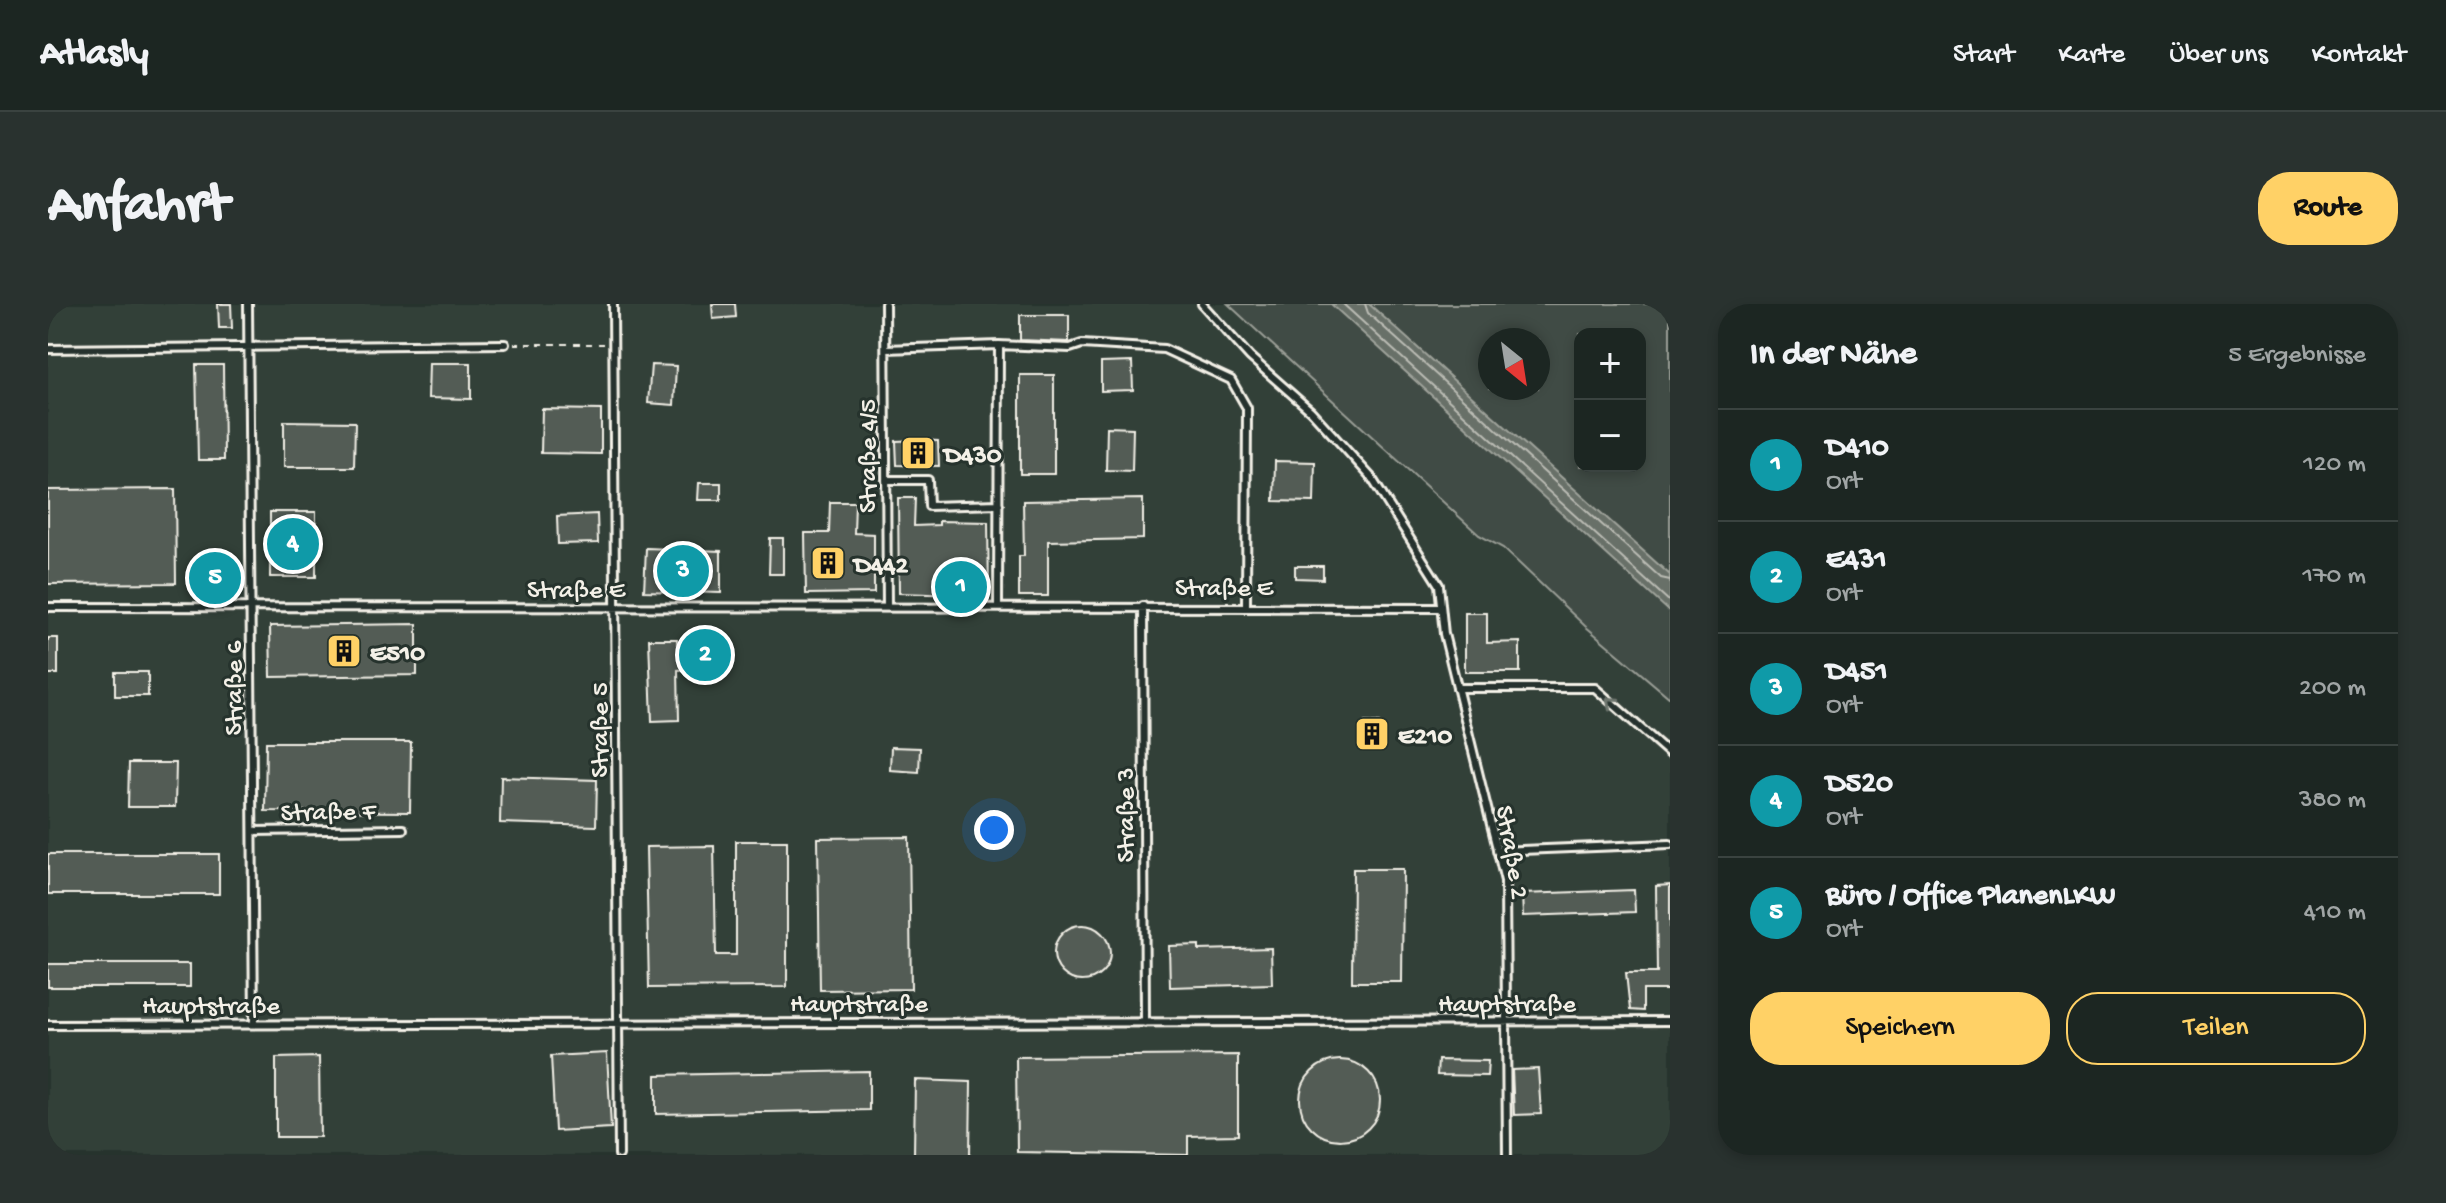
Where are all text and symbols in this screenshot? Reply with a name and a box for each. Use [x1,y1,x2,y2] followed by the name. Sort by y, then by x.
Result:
[40,33,148,77] text: Atlasly
[1953,39,2014,72] text: Start
[2058,39,2125,72] text: Karte
[2169,39,2268,72] text: Über uns
[2312,39,2406,72] text: Kontakt
[2258,172,2398,245] button: Route
[48,175,229,241] text: Anfahrt
[1478,328,1550,400] north arrow
[1574,328,1646,472] map controls
[1574,328,1646,400] button: +
[1750,336,1917,376] text: In der Nähe
[2228,341,2366,372] text: 5 Ergebnisse
[855,399,886,513] street label: Straße 4/5
[1574,400,1646,472] button: −
[1826,432,1889,467] text: D410
[899,434,937,472] building icon: D430
[942,442,1002,473] place label: D430
[1771,450,1781,481] text: 1
[2303,450,2366,481] text: 120 m
[1826,467,1861,498] text: Ort
[267,514,319,574] pin: 4
[657,541,709,601] pin: 3
[809,544,847,582] building icon: D442
[1826,544,1887,579] text: E431
[189,548,241,608] pin: 5
[852,552,909,583] place label: D442
[935,557,987,617] pin: 1
[1770,562,1782,593] text: 2
[2303,562,2366,593] text: 170 m
[1175,575,1274,606] street label: Straße E
[527,577,626,608] street label: Straße E
[1826,579,1861,610] text: Ort
[679,625,731,685] pin: 2
[325,632,363,670] building icon: E510
[221,640,252,735] street label: Straße 6
[370,640,425,671] place label: E510
[1826,656,1888,691] text: D451
[1769,674,1783,705] text: 3
[2299,674,2366,705] text: 200 m
[587,682,618,778] street label: Straße 5
[1826,691,1861,722] text: Ort
[1606,698,1621,712] one-way arrow
[1353,715,1391,753] building icon: E210
[1398,723,1452,754] place label: E210
[1113,767,1144,863] street label: Straße 3
[1826,768,1893,803] text: D520
[1770,786,1782,817] text: 4
[2299,786,2366,817] text: 380 m
[280,798,378,831] street label: Straße F
[1826,803,1861,834] text: Ort
[1486,804,1533,902] street label: Straße 2
[974,810,1014,850] your location
[1826,880,2116,915] text: Büro / Office PlanenLKW
[1769,898,1783,929] text: 5
[2304,898,2366,929] text: 410 m
[1826,915,1861,946] text: Ort
[790,991,929,1022] street label: Hauptstraße
[1438,991,1577,1022] street label: Hauptstraße
[1750,992,2050,1065] button: Speichern
[2066,992,2366,1065] button: Teilen
[142,993,281,1024] street label: Hauptstraße

